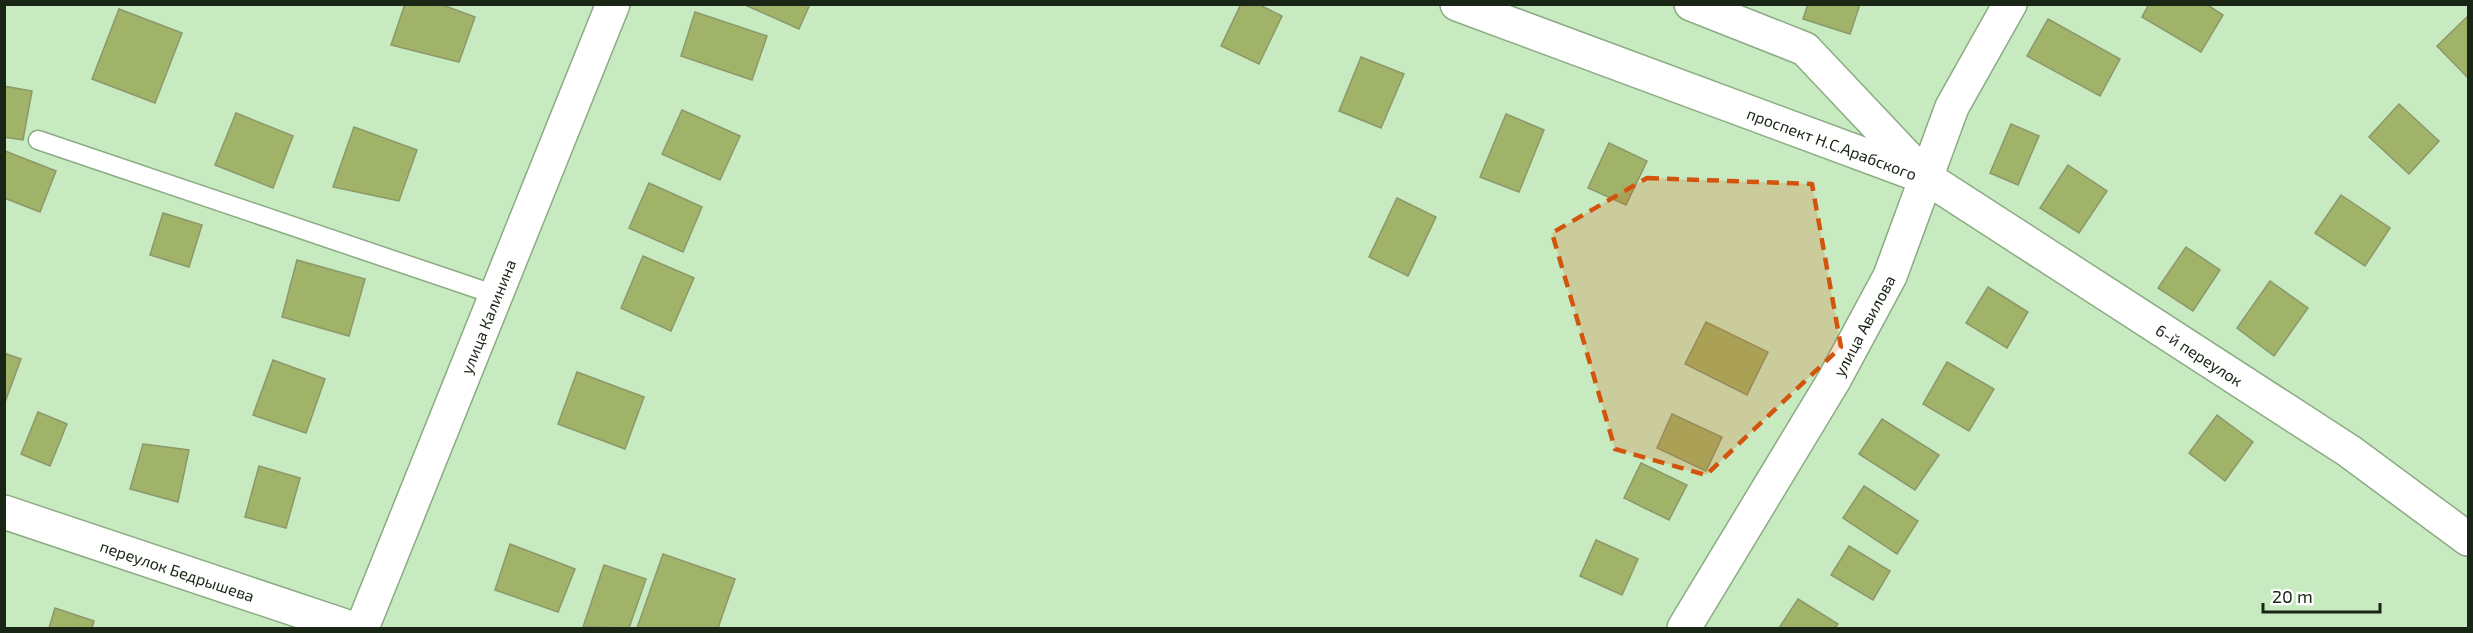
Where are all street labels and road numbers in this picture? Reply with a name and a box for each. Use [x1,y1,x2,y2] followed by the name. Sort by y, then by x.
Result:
[1745,103,1920,183] street label: проспект Н.С.Арабского
[456,256,519,377] street label: улица Калинина
[1828,271,1898,380] street label: улица Авилова
[2153,319,2247,390] street label: 6-й переулок
[98,535,257,605] street label: переулок Бедрышева

